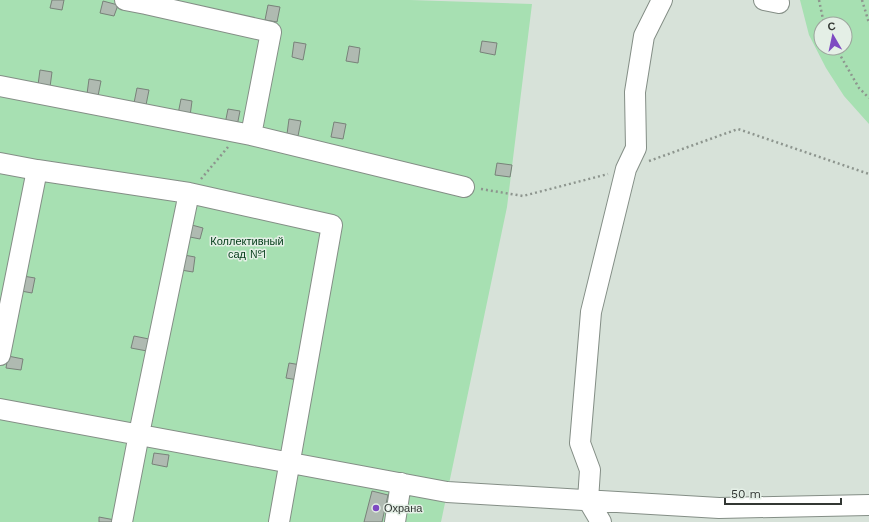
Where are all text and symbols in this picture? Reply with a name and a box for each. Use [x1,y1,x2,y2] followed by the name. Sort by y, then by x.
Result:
[813,16,853,56] north arrow
[827,20,837,34] text: С
[210,235,284,261] park label: Коллективный сад №1
[725,480,841,506] scale bar
[731,487,761,501] text: 50 m
[384,502,423,515] place label: Охрана
[371,503,381,513] marker: Охрана

